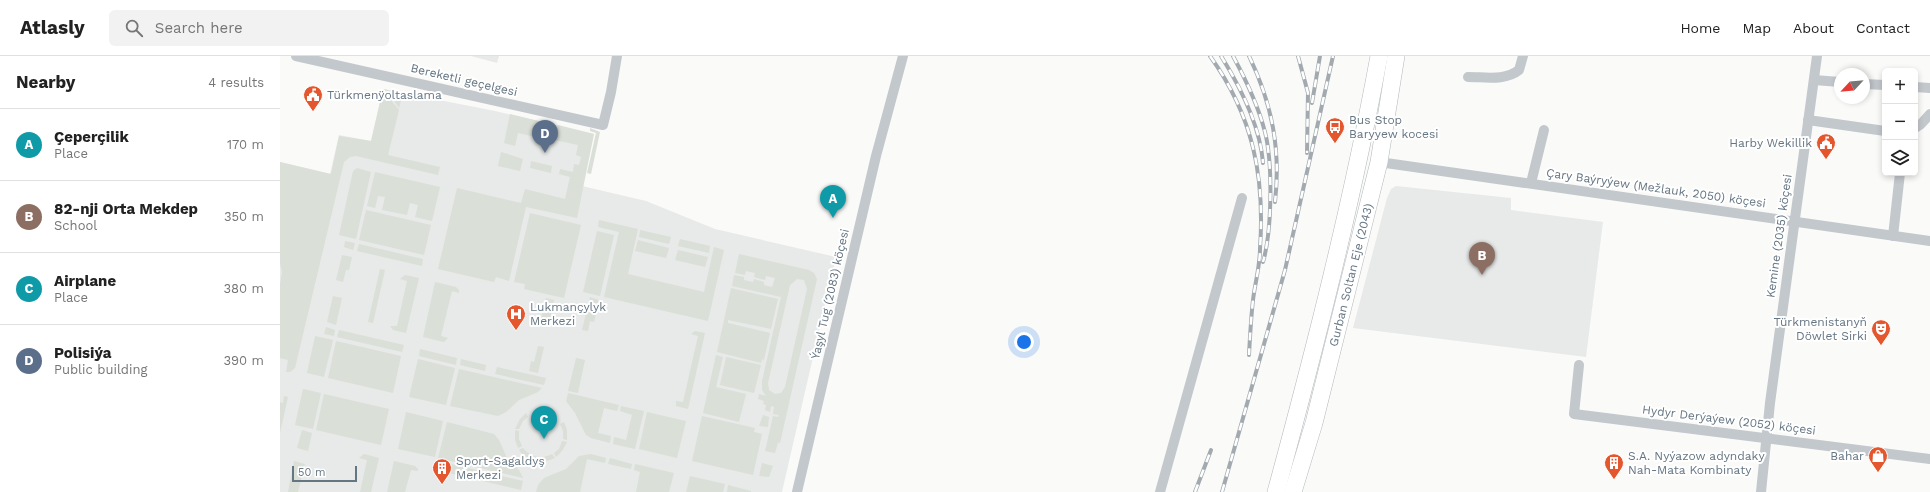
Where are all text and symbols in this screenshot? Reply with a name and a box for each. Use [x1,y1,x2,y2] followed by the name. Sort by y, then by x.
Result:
[109,10,389,46] search box
[20,16,85,39] text: Atlasly
[123,17,145,39] icon: search
[155,19,243,37] text: Search here
[1680,20,1720,36] text: Home
[1742,20,1771,36] text: Map
[1793,20,1834,36] text: About
[1856,20,1910,36] text: Contact
[409,61,519,99] street label: Bereketli geçelgesi
[1834,68,1870,104] north arrow
[1882,68,1918,176] map controls
[1882,68,1918,104] button: +
[16,72,75,92] text: Nearby
[208,75,264,90] text: 4 results
[302,84,324,112] public building icon: Türkmenÿoltaslama
[327,88,442,102] place label: Türkmenÿoltaslama
[1882,104,1918,140] button: −
[1349,113,1439,141] place label: Bus Stop Baryyew kocesi
[1324,116,1346,144] bus stop icon: Bus Stop Baryyew kocesi
[532,120,558,153] pin: D
[54,128,129,146] text: Çeperçilik
[1815,132,1837,160] public building icon: Harby Wekillik
[1729,136,1812,150] place label: Harby Wekillik
[25,137,33,152] text: A
[227,137,264,152] text: 170 m
[1882,140,1918,176] button: layers
[54,146,88,161] text: Place
[1545,166,1767,210] street label: Çary Baýryýew (Mežlauk, 2050) köçesi
[1763,173,1795,299] street label: Kemine (2035) köçesi
[820,185,846,218] pin: A
[54,200,198,218] text: 82-nji Orta Mekdep
[1326,202,1376,348] street label: Gurban Soltan Eje (2043)
[25,209,33,224] text: B
[224,209,264,224] text: 350 m
[54,218,97,233] text: School
[808,227,852,361] street label: Ýaşyl Tug (2083) köçesi
[1469,242,1495,275] pin: B
[54,272,116,290] text: Airplane
[25,281,33,296] text: C
[224,281,264,296] text: 380 m
[54,290,88,305] text: Place
[530,300,606,328] place label: Lukmançylyk Merkezi
[505,303,527,331] hospital icon: Lukmançylyk Merkezi
[1773,315,1867,343] place label: Türkmenistanyň Döwlet Sirki
[1870,318,1892,346] theatre icon: Türkmenistanyň Döwlet Sirki
[1014,332,1034,352] your location
[54,344,111,362] text: Polisiýa
[24,353,34,368] text: D
[223,353,264,368] text: 390 m
[54,362,147,377] text: Public building
[1641,402,1817,438] street label: Hydyr Derýaýew (2052) köçesi
[531,406,557,439] pin: C
[1867,445,1889,473] shop icon: Bahar
[1628,449,1765,477] place label: S.A. Nyýazow adyndaky Nah-Mata Kombinaty
[1830,449,1864,463] place label: Bahar
[1603,452,1625,480] building icon: S.A. Nyýazow adyndaky Nah-Mata Kombinaty
[456,454,545,482] place label: Sport-Sagaldyş Merkezi
[431,457,453,485] building icon: Sport-Sagaldyş Merkezi
[292,464,357,483] scale bar
[298,466,325,479] text: 50 m

